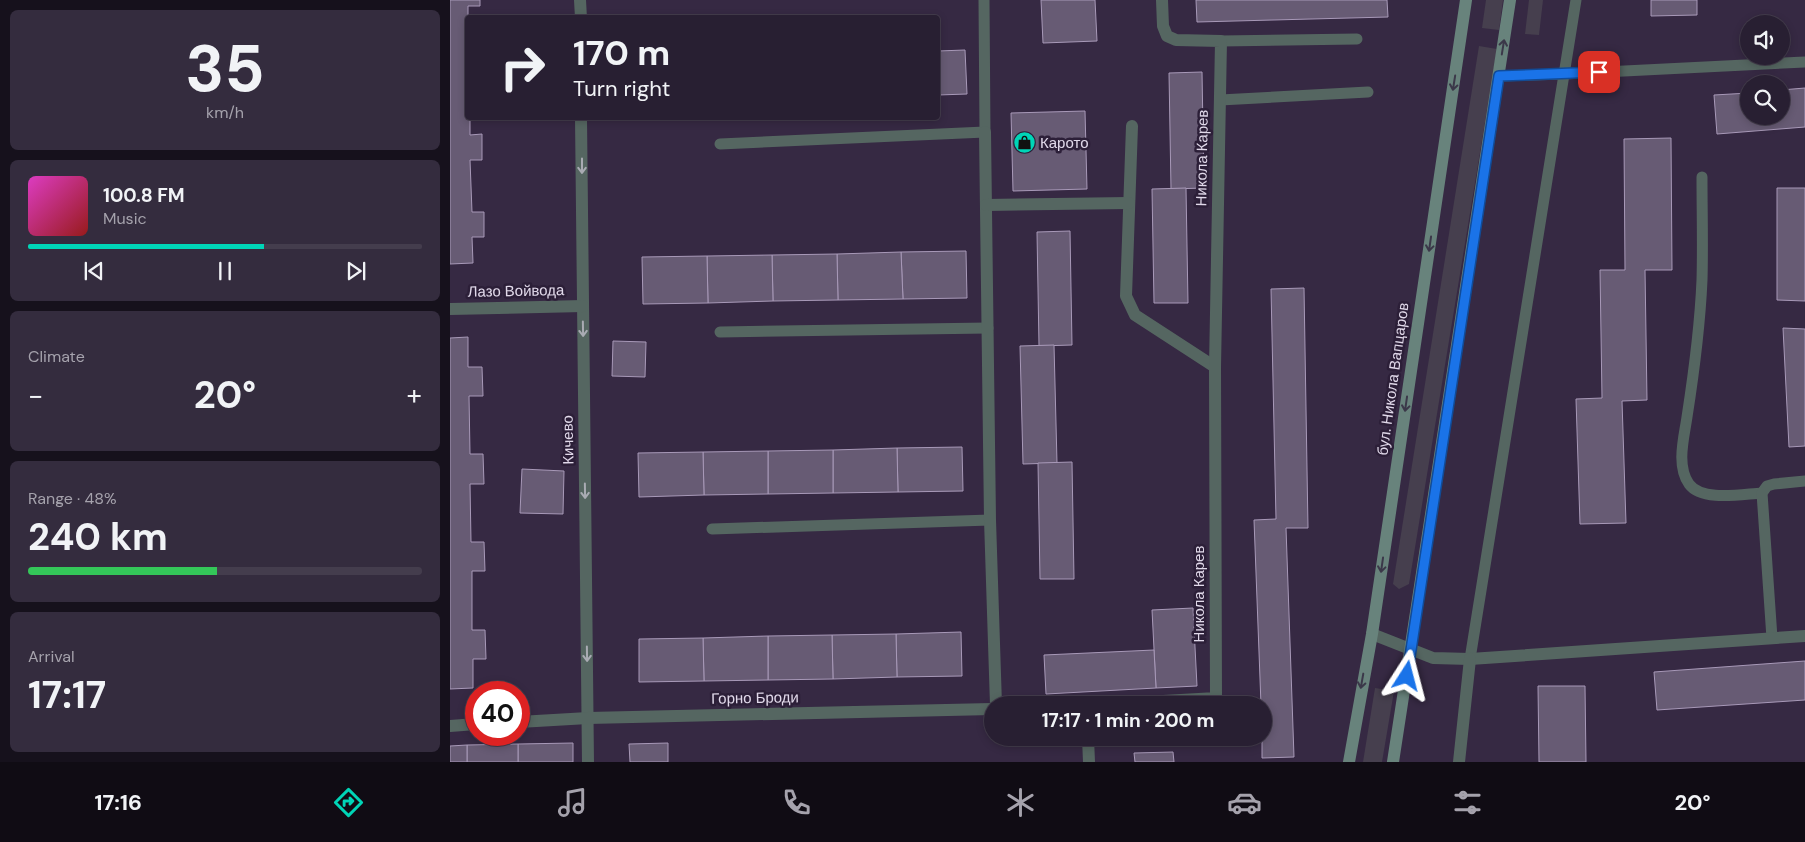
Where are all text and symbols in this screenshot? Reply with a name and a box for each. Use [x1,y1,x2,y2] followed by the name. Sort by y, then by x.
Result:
[1740,15,1790,125] map controls
[1740,15,1790,65] button: sound
[185,27,265,111] text: 35
[573,30,670,76] text: 170 m
[490,35,555,100] icon: right
[1498,40,1508,56] one-way arrow
[1578,51,1620,93] pin
[1585,58,1613,86] icon: arrive
[573,74,670,103] text: Turn right
[1448,74,1458,90] one-way arrow
[1740,75,1790,125] button: search
[206,102,244,123] text: km/h
[1191,109,1213,207] street label: Никола Карев
[1012,131,1036,155] shop icon: Карото
[1040,133,1088,153] place label: Карото
[577,158,586,174] one-way arrow
[103,183,185,208] text: 100.8 FM
[103,208,147,229] text: Music
[1424,235,1434,251] one-way arrow
[80,257,108,285] icon: previous
[211,257,239,285] icon: pause
[342,257,370,285] icon: next
[467,280,565,302] street label: Лазо Войвода
[1372,301,1414,457] street label: бул. Никола Вапцаров
[578,320,588,336] one-way arrow
[28,346,85,367] text: Climate
[194,370,256,420] text: 20°
[28,377,43,414] text: −
[407,377,422,414] text: +
[1401,396,1411,412] one-way arrow
[558,415,578,465] street label: Кичево
[580,482,590,499] one-way arrow
[28,488,117,509] text: Range · 48%
[28,512,168,562] text: 240 km
[1189,546,1209,642] street label: Никола Карев
[1377,557,1387,573] one-way arrow
[582,645,592,661] one-way arrow
[28,646,75,667] text: Arrival
[1380,649,1432,701] position arrow
[28,670,106,720] text: 17:17
[1357,673,1367,689] one-way arrow
[465,681,530,746] speed limit sign: 40
[711,687,799,709] street label: Горно Броди
[1042,708,1214,733] text: 17:17 · 1 min · 200 m
[331,785,366,820] icon: directions
[555,785,590,820] icon: music
[779,785,814,820] icon: phone
[1003,785,1038,820] icon: climate
[1227,785,1262,820] icon: car
[1450,785,1485,820] icon: filters
[94,788,142,817] text: 17:16
[1674,788,1710,817] text: 20°

